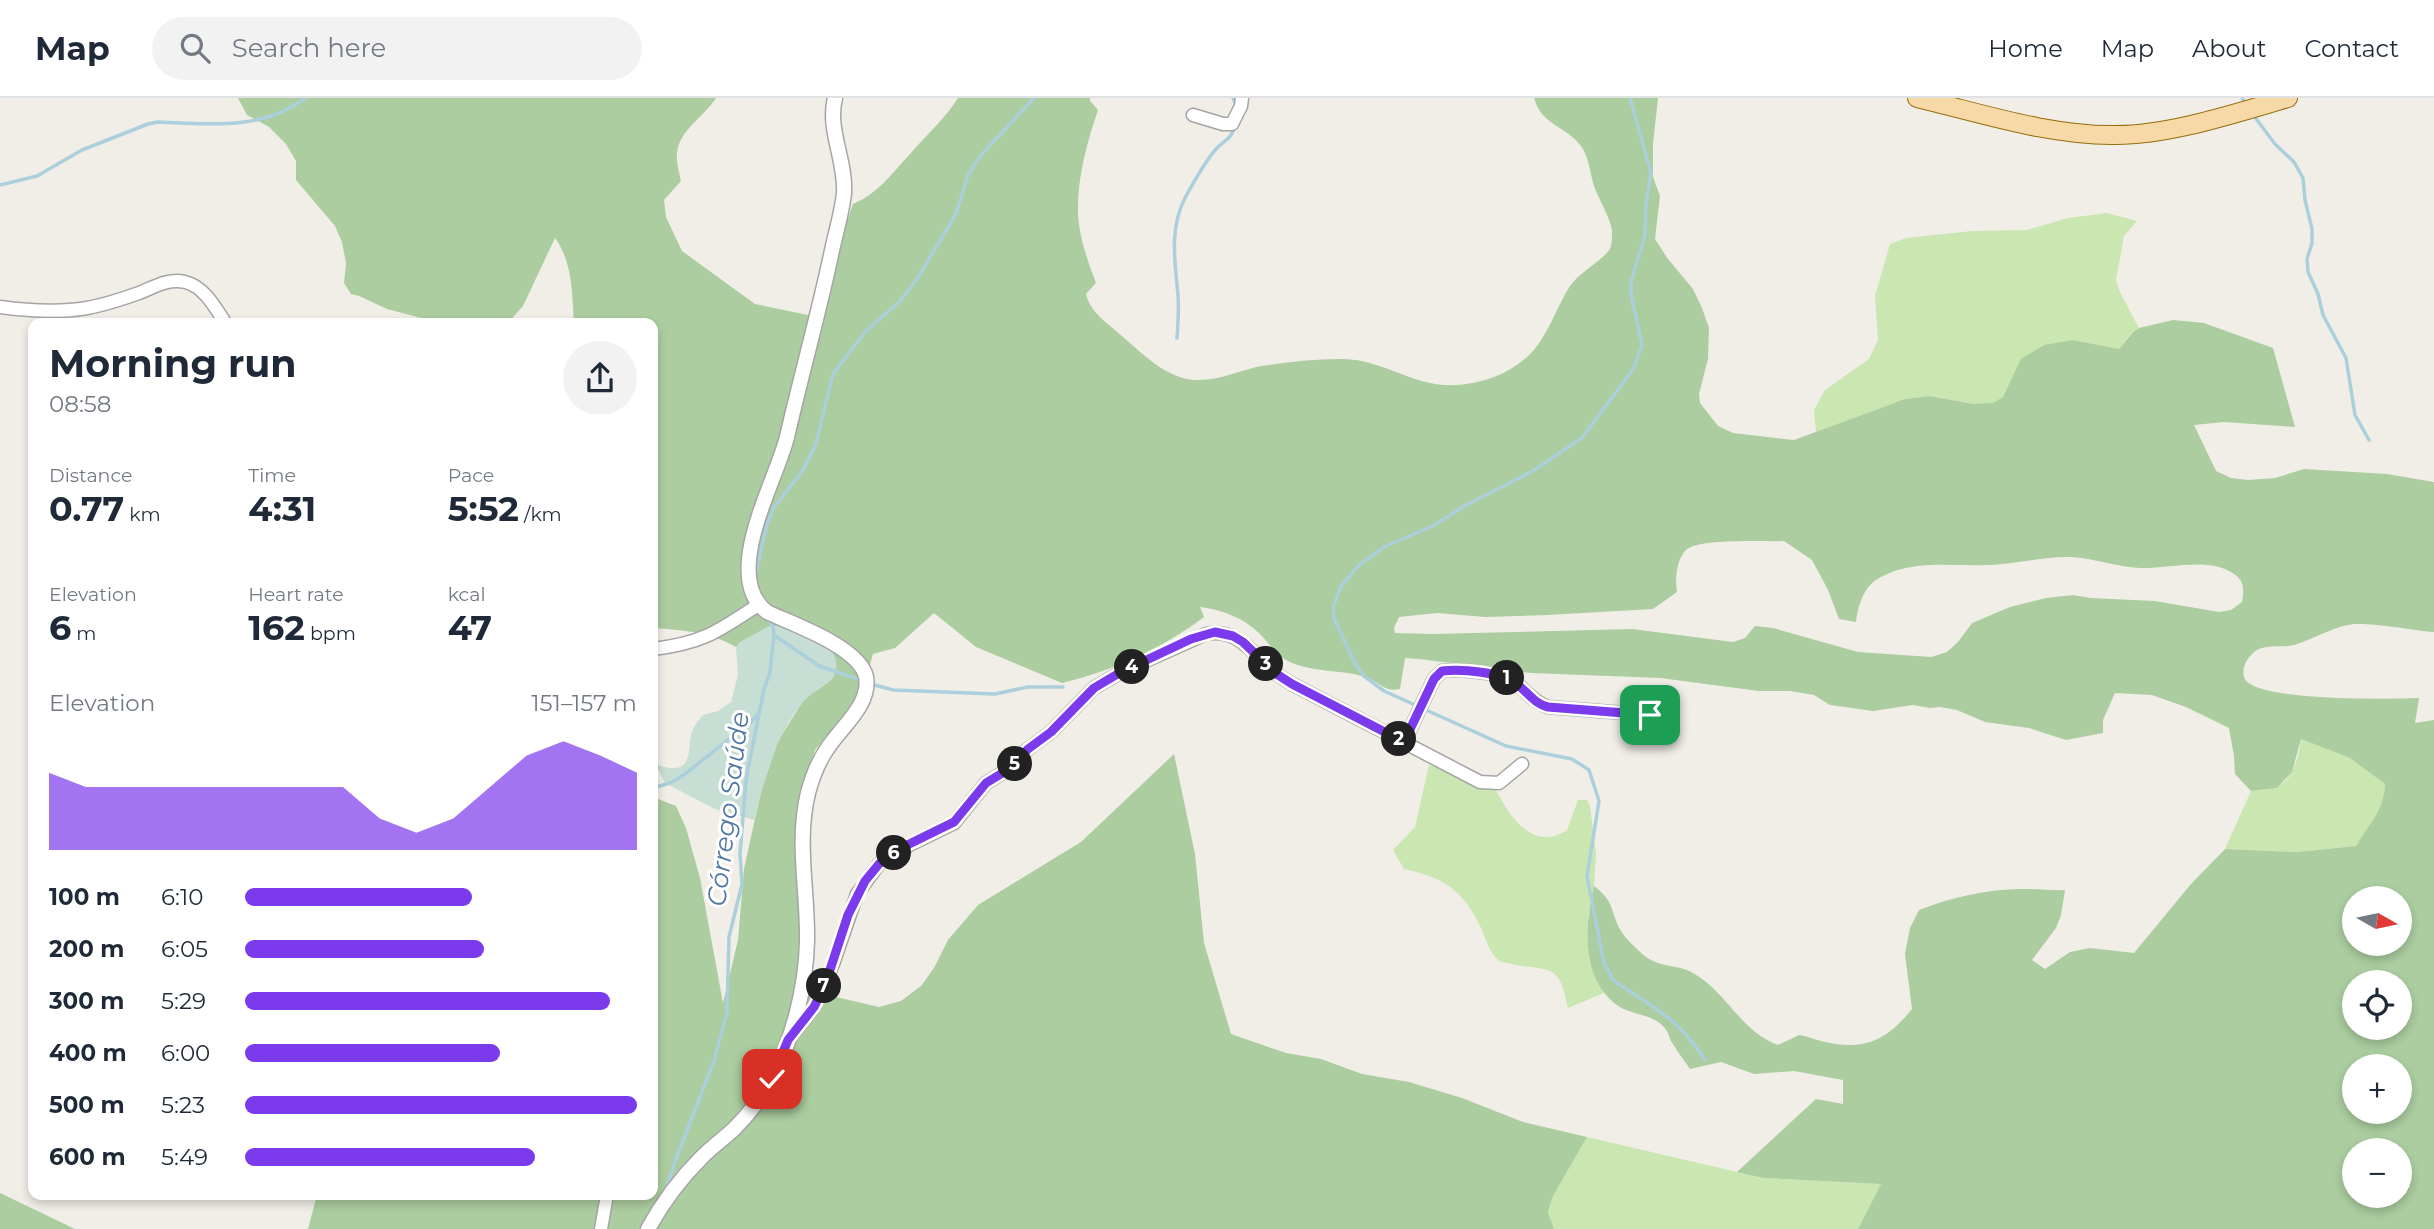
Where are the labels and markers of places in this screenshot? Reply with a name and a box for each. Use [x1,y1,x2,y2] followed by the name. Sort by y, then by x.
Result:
[1248,646,1284,682] pin: 3
[1114,650,1150,684] pin: 4
[1490,660,1524,696] pin: 1
[1620,685,1680,745] pin
[1382,722,1416,756] pin: 2
[998,746,1032,782] pin: 5
[876,836,912,870] pin: 6
[806,968,842,1004] pin: 7
[742,1049,802,1109] pin

